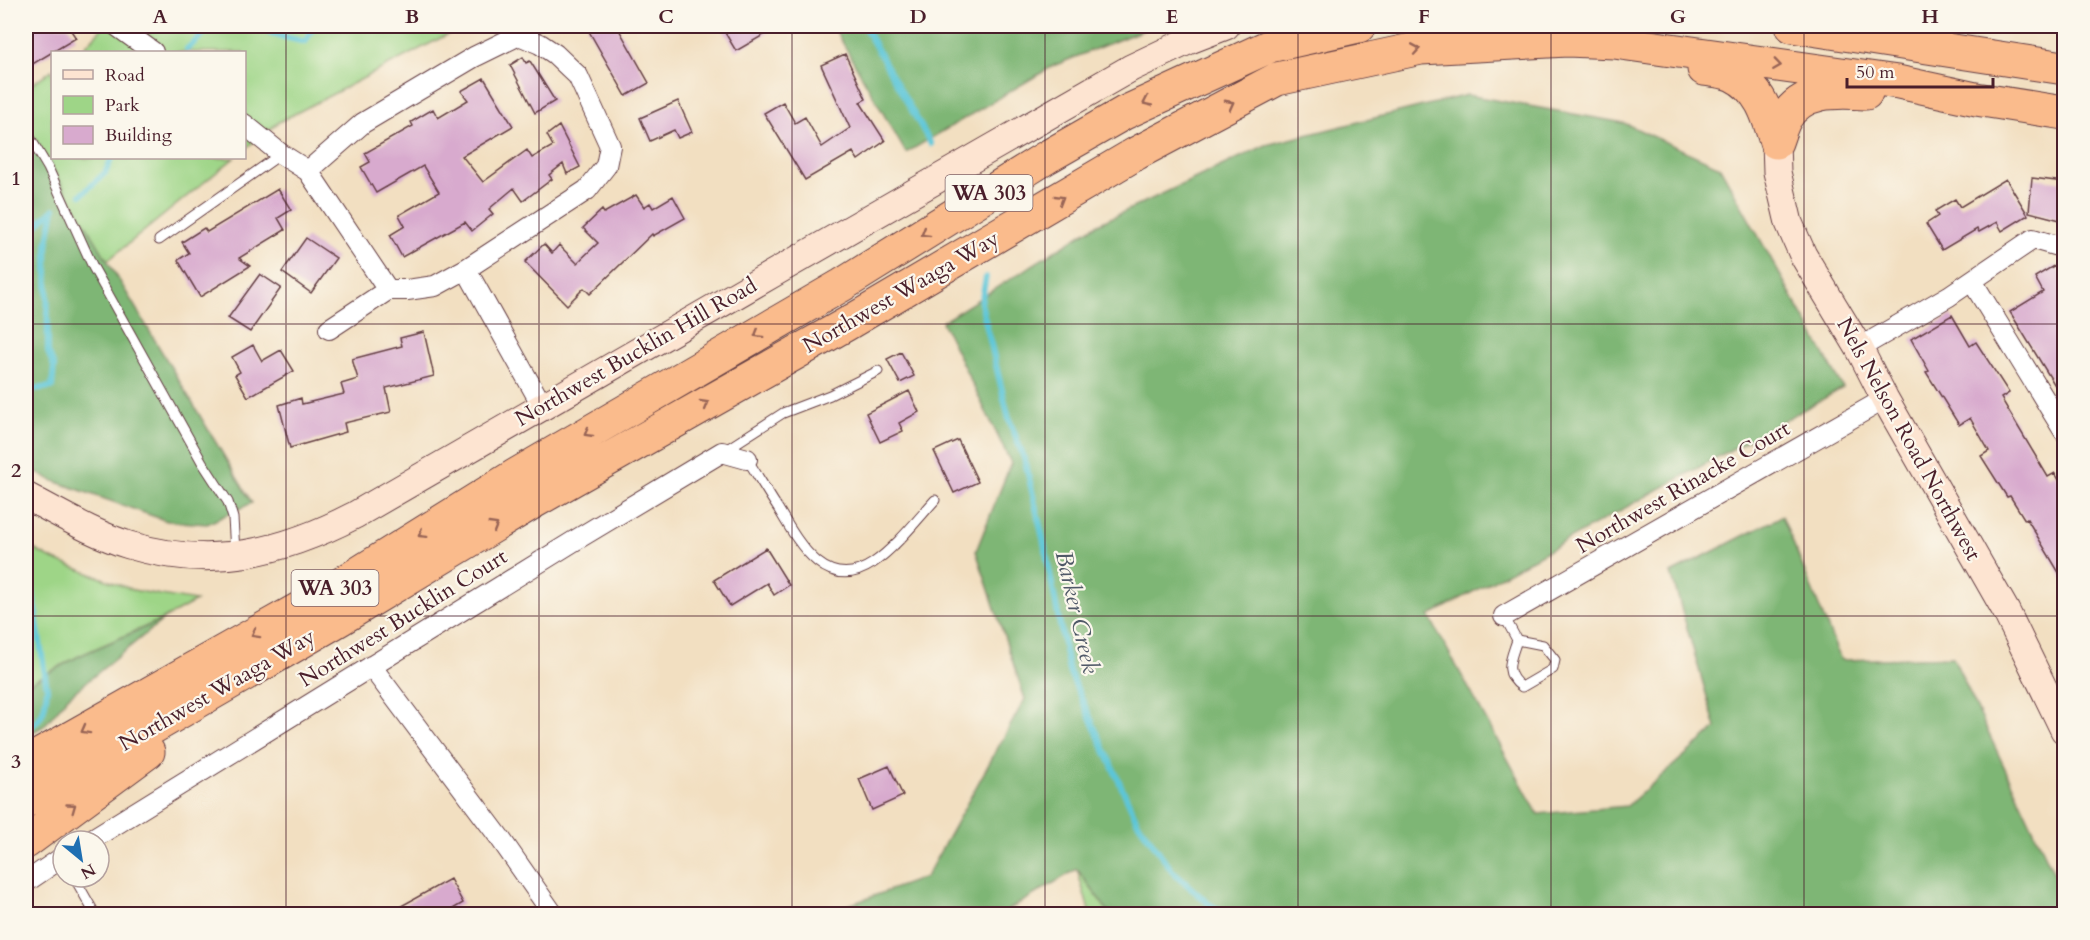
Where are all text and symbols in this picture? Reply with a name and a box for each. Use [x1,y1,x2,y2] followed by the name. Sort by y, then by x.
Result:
[152,3,168,30] text: A
[405,3,419,30] text: B
[658,3,674,30] text: C
[909,3,927,30] text: D
[1166,3,1178,30] text: E
[1418,3,1430,30] text: F
[1670,3,1686,30] text: G
[1921,3,1939,30] text: H
[1411,43,1421,56] one-way arrow
[51,51,246,159] legend
[1847,51,1992,89] scale bar
[1772,58,1782,70] one-way arrow
[1856,60,1895,85] text: 50 m
[105,63,145,88] text: Road
[105,93,140,118] text: Park
[1143,95,1154,107] one-way arrow
[1224,100,1235,111] one-way arrow
[105,123,173,148] text: Building
[11,165,21,192] text: 1
[946,175,1032,211] road number: WA 303
[1054,194,1064,206] one-way arrow
[797,223,1005,361] street label: Northwest Waaga Way
[921,225,931,237] one-way arrow
[510,270,763,434] street label: Northwest Bucklin Hill Road
[1830,312,1988,566] street label: Nels Nelson Road Northwest
[754,327,764,338] one-way arrow
[699,400,710,411] one-way arrow
[1571,413,1796,561] street label: Northwest Rinacke Court
[584,425,594,437] one-way arrow
[11,457,21,484] text: 2
[488,521,498,533] one-way arrow
[417,526,428,537] one-way arrow
[293,542,513,694] street label: Northwest Bucklin Court
[1047,547,1107,677] water label: Barker Creek
[292,570,378,606] road number: WA 303
[113,621,321,759] street label: Northwest Waaga Way
[250,627,261,638] one-way arrow
[80,723,91,734] one-way arrow
[11,748,21,775] text: 3
[66,803,77,814] one-way arrow
[51,829,111,889] north arrow
[76,858,100,884] text: N

